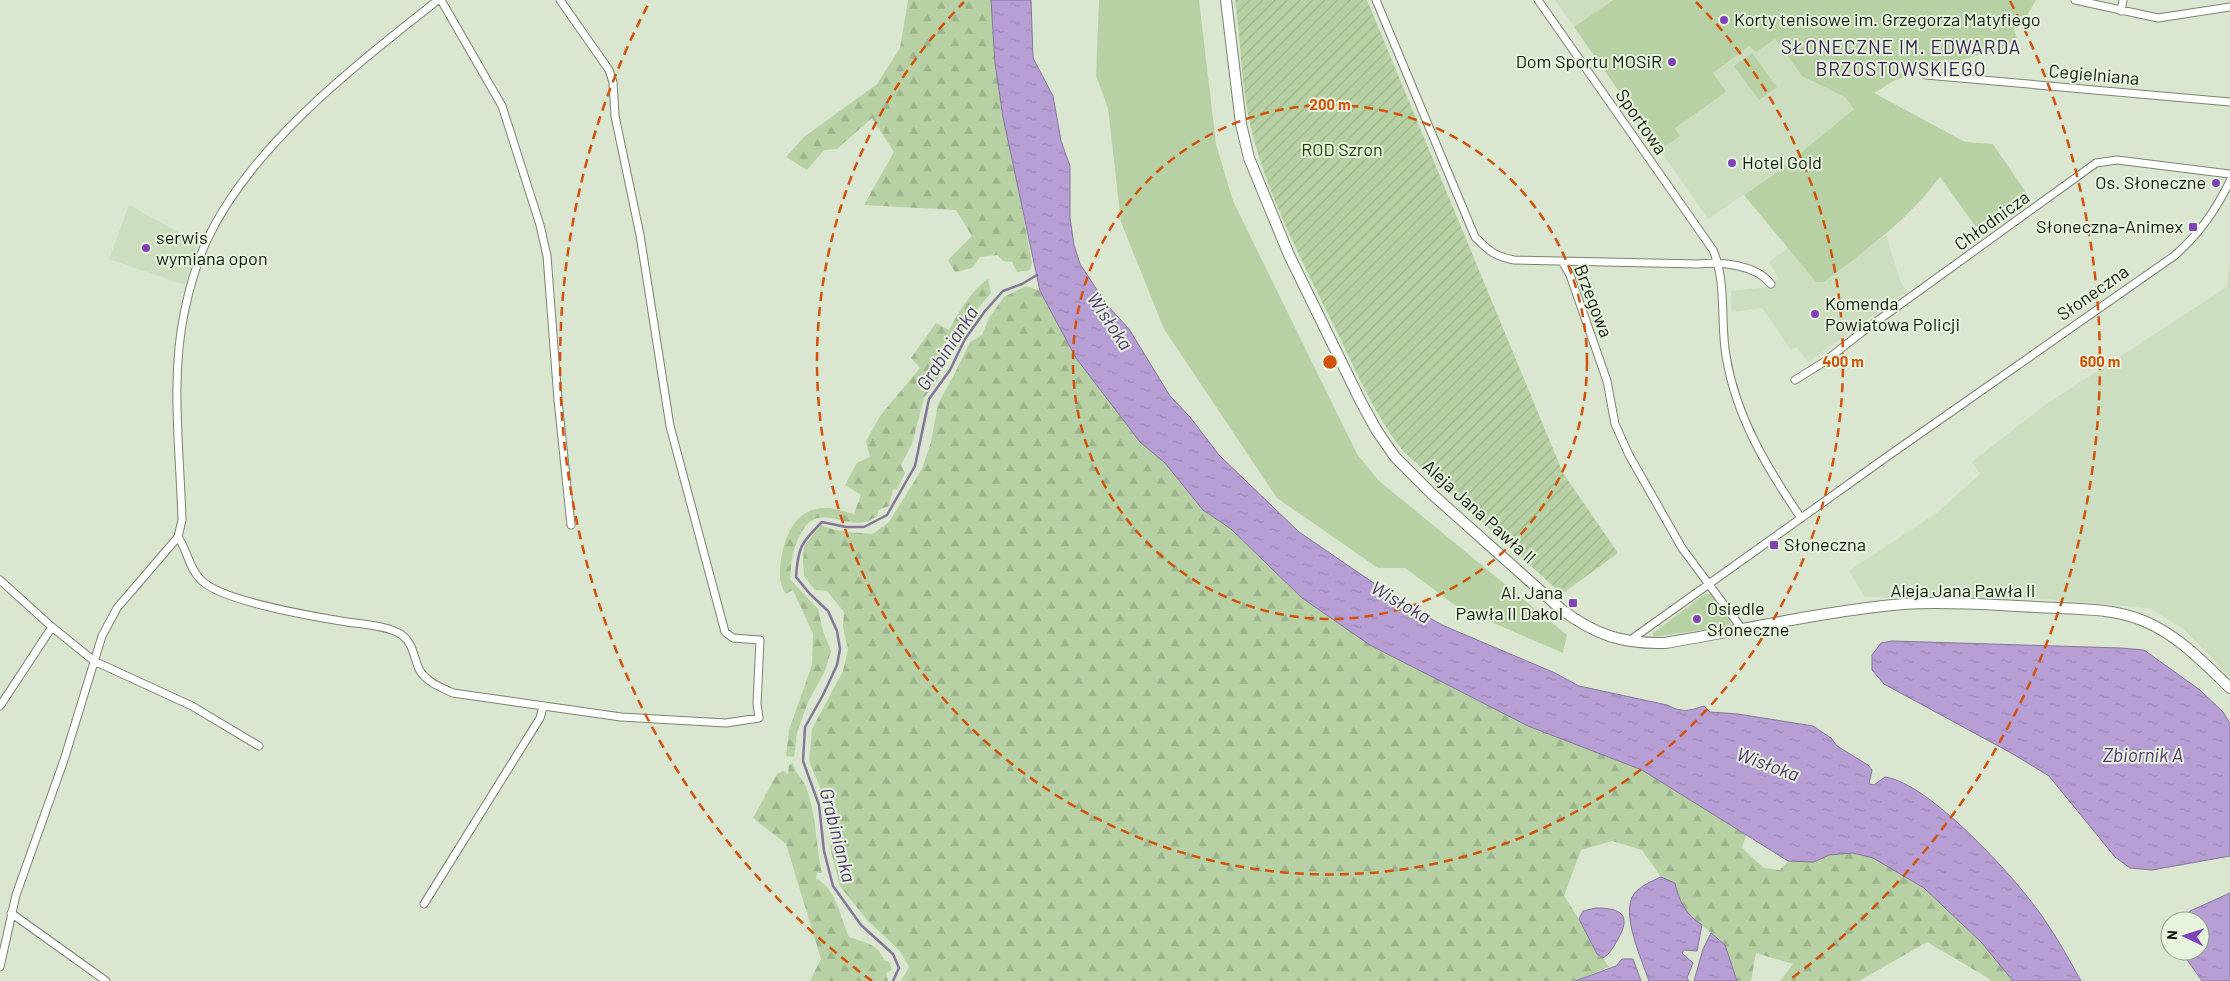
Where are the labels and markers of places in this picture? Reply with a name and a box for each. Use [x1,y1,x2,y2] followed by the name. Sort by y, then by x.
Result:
[1734,8,2041,30] place label: Korty tenisowe im. Grzegorza Matyfiego
[1718,14,1730,26] marker: Korty tenisowe im. Grzegorza Matyfiego
[1516,50,1662,72] place label: Dom Sportu MOSiR
[1666,56,1678,68] marker: Dom Sportu MOSiR
[1742,151,1822,173] place label: Hotel Gold
[1726,157,1738,169] marker: Hotel Gold
[2095,171,2206,193] place label: Os. Słoneczne
[2210,177,2222,189] marker: Os. Słoneczne
[2036,215,2183,237] place label: Słoneczna-Animex
[2187,221,2199,233] marker: Słoneczna-Animex
[156,226,268,269] place label: serwis wymiana opon
[140,242,152,254] marker: serwis wymiana opon
[1825,292,1960,335] place label: Komenda Powiatowa Policji
[1809,308,1821,320] marker: Komenda Powiatowa Policji
[1321,353,1339,371] centre of rings
[1784,533,1866,555] place label: Słoneczna
[1768,539,1780,551] marker: Słoneczna
[1456,581,1563,624] place label: Al. Jana Pawła II Dakol
[1567,597,1579,609] marker: Al. Jana Pawła II Dakol
[1707,597,1789,640] place label: Osiedle Słoneczne
[1691,613,1703,625] marker: Osiedle Słoneczne

